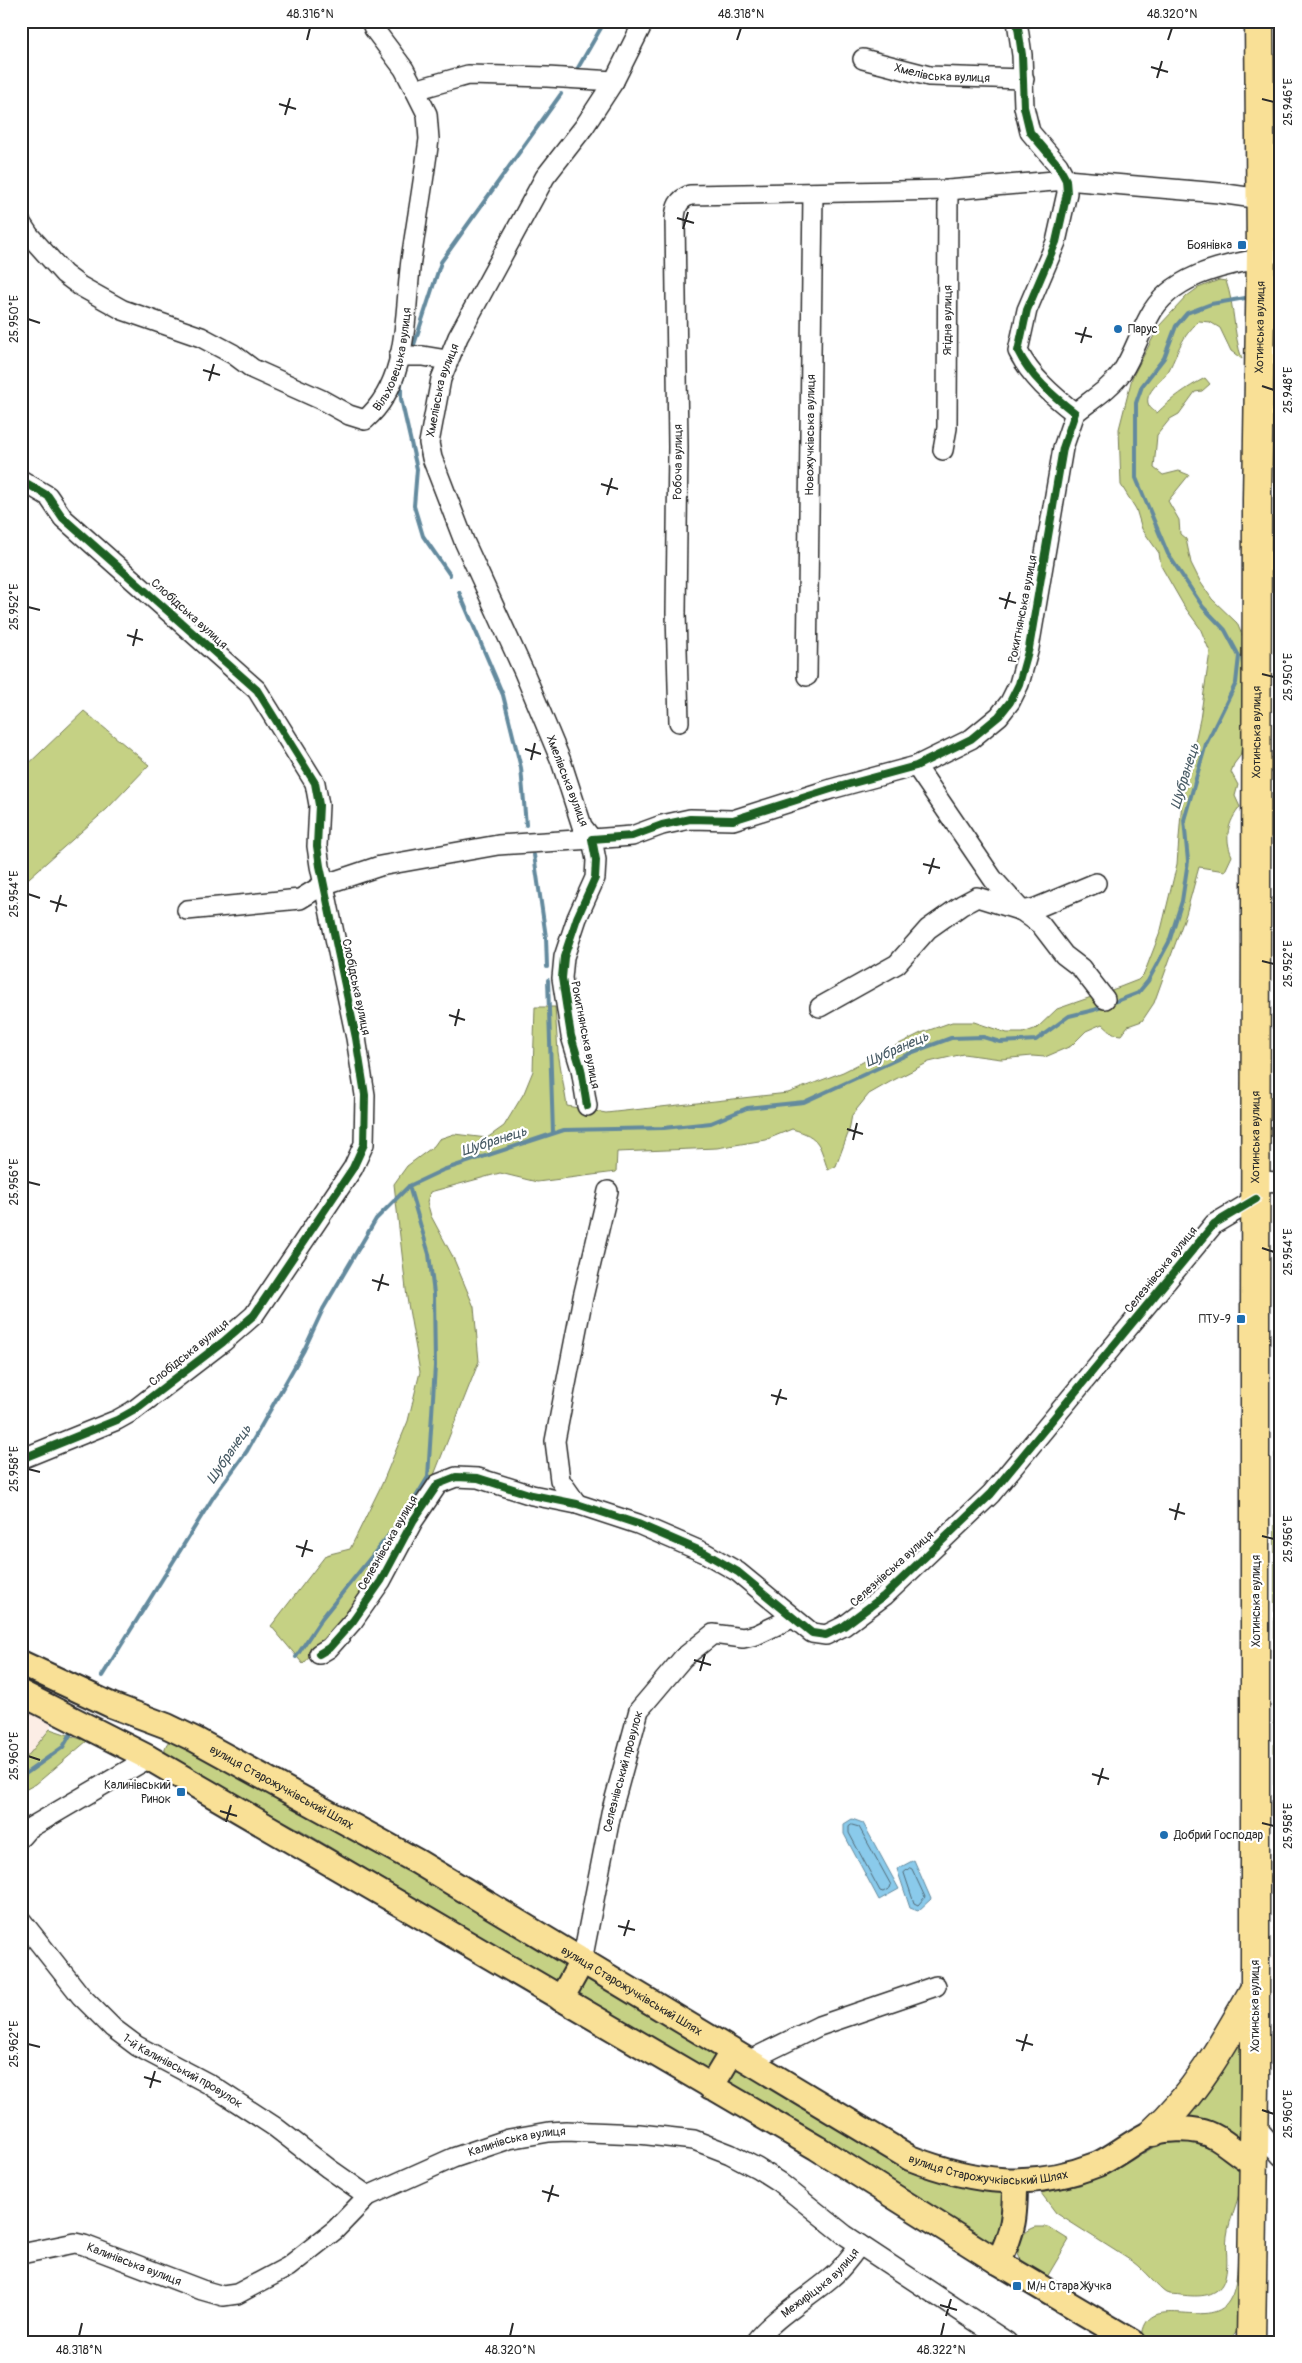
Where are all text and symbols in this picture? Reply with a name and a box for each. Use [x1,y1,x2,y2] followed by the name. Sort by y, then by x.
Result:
[286,7,334,22] text: 48.316°N
[718,7,764,22] text: 48.318°N
[1147,7,1197,22] text: 48.320°N
[893,60,991,85] street label: Хмелівська вулиця
[1281,78,1296,126] text: 25.946°E
[1187,238,1232,253] place label: Боянівка
[1236,239,1248,251] marker: Боянівка
[1252,280,1268,373] street label: Хотинська вулиця
[940,285,955,356] street label: Ягідна вулиця
[7,295,22,343] text: 25.950°E
[369,307,414,414] street label: Вільховецька вулиця
[1128,322,1158,337] place label: Парус
[1112,323,1124,335] marker: Парус
[423,341,462,438] street label: Хмелівська вулиця
[1281,367,1296,413] text: 25.948°E
[802,374,818,496] street label: Новожучківська вулиця
[670,424,686,500] street label: Робоча вулиця
[1005,554,1041,664] street label: Рокитнянська вулиця
[147,576,231,653] street label: Слобідська вулиця
[7,584,22,630] text: 25.952°E
[1281,653,1296,701] text: 25.950°E
[1249,686,1264,778] street label: Хотинська вулиця
[543,733,591,829] street label: Хмелівська вулиця
[1167,741,1203,811] water label: Шубранець
[7,871,22,917] text: 25.954°E
[338,937,374,1037] street label: Слобідська вулиця
[1281,941,1296,987] text: 25.952°E
[567,980,603,1090] street label: Рокитнянська вулиця
[863,1027,932,1071] water label: Шубранець
[1248,1091,1263,1183] street label: Хотинська вулиця
[459,1122,529,1160] water label: Шубранець
[7,1158,22,1206] text: 25.956°E
[1121,1223,1201,1316] street label: Селезнівська вулиця
[1281,1229,1296,1275] text: 25.954°E
[1199,1312,1231,1327] place label: ПТУ-9
[1235,1313,1247,1325] marker: ПТУ-9
[146,1316,232,1390] street label: Слобідська вулиця
[203,1421,255,1487] water label: Шубранець
[7,1446,22,1492] text: 25.958°E
[355,1493,421,1593] street label: Селезнівська вулиця
[1281,1515,1296,1563] text: 25.956°E
[847,1527,937,1610] street label: Селезнівська вулиця
[1249,1555,1264,1647] street label: Хотинська вулиця
[600,1709,646,1833] street label: Селезнівський провулок
[7,1732,22,1780] text: 25.960°E
[207,1741,356,1833] street label: вулиця Старожучківський Шлях
[104,1778,171,1807] place label: Калинівський Ринок
[175,1786,187,1798] marker: Калинівський Ринок
[1281,1803,1296,1849] text: 25.958°E
[1173,1828,1264,1843] place label: Добрий Господар
[1158,1829,1170,1841] marker: Добрий Господар
[558,1942,705,2039] street label: вулиця Старожучківський Шлях
[1248,1960,1263,2052] street label: Хотинська вулиця
[7,2020,22,2068] text: 25.962°E
[120,2030,245,2111] street label: 1-й Калинівський провулок
[1281,2090,1296,2138] text: 25.960°E
[466,2124,566,2160] street label: Калинівська вулиця
[907,2151,1069,2188] street label: вулиця Старожучківський Шлях
[85,2239,184,2289] street label: Калинівська вулиця
[778,2245,862,2321] street label: Межиріцька вулиця
[1027,2279,1112,2294] place label: М/н Стара Жучка
[1011,2280,1023,2292] marker: М/н Стара Жучка
[56,2343,102,2358] text: 48.318°N
[485,2343,535,2358] text: 48.320°N
[916,2343,966,2358] text: 48.322°N

